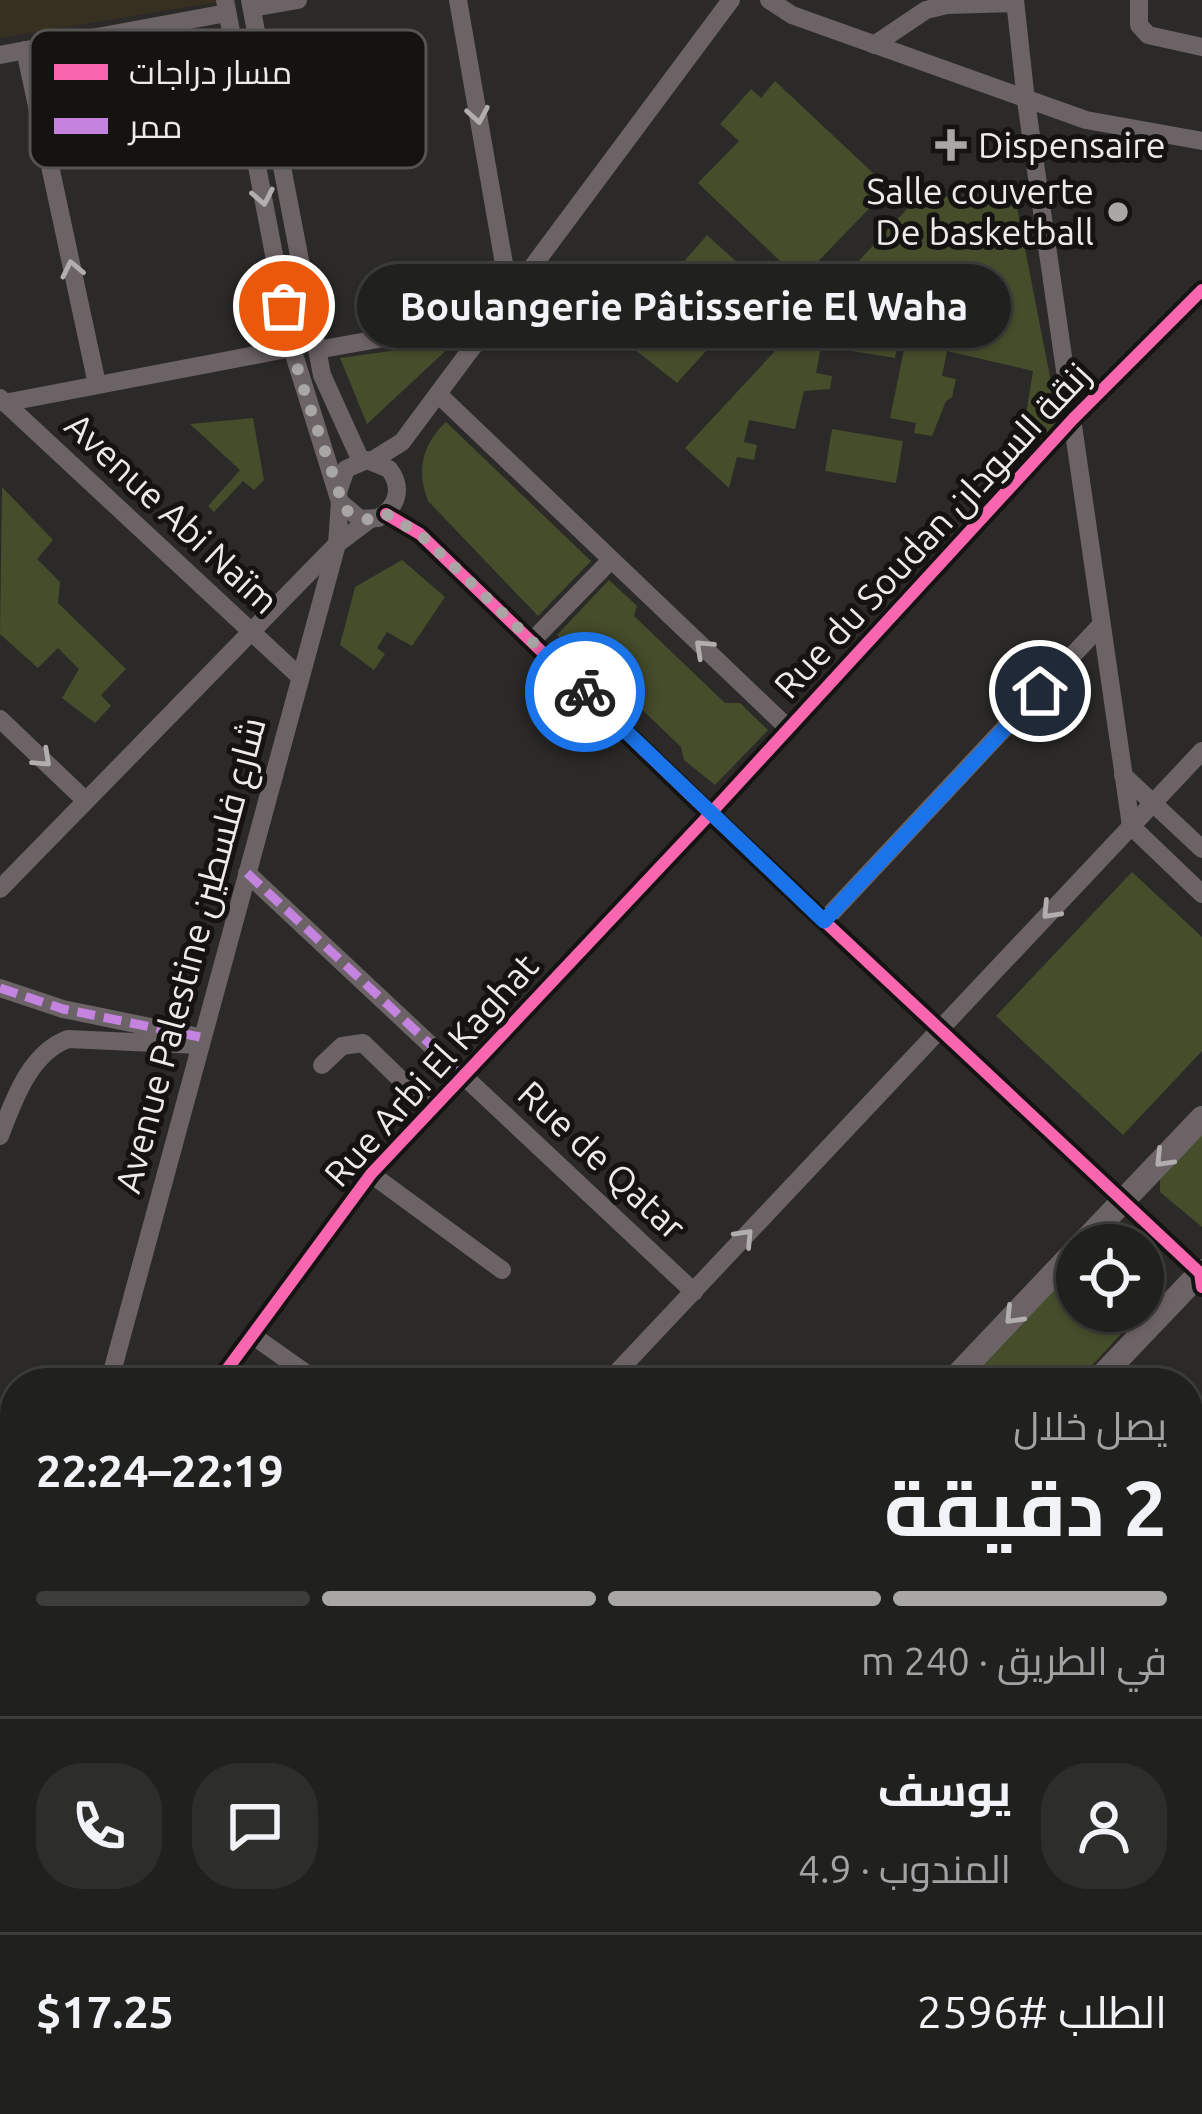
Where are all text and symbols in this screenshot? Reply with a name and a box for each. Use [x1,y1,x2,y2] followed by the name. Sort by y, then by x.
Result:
[30,30,426,168] legend
[129,53,292,91] text: مسار دراجات
[464,105,490,125] one-way arrow
[127,107,182,146] text: ممر
[978,124,1166,165] place label: Dispensaire
[935,129,967,161] marker: Dispensaire
[866,170,1094,252] place label: Salle couverte De basketball
[249,187,275,207] one-way arrow
[1105,199,1131,225] marker: Salle couverte De basketball
[233,255,335,357] pin
[61,260,86,280] one-way arrow
[356,264,1010,348] callout: Boulangerie Pâtisserie El Waha
[251,273,317,339] icon: bag
[400,284,968,327] text: Boulangerie Pâtisserie El Waha
[765,354,1099,707] street label: Rue du Soudan زنقة السودان
[58,404,287,621] street label: Avenue Abi Naïm
[525,632,645,752] courier
[989,640,1091,742] pin
[695,641,717,663] one-way arrow
[1007,658,1073,724] icon: home
[552,659,618,725] icon: bike
[106,713,278,1198] street label: Avenue Palestine شارع فلسطين
[29,745,50,767] one-way arrow
[1043,897,1065,919] one-way arrow
[316,945,546,1194] street label: Rue Arbi El Kaghat
[510,1072,694,1247] street label: Rue de Qatar
[1155,1145,1177,1167] one-way arrow
[1056,1224,1164,1332] map controls
[1056,1224,1164,1332] button: locate
[731,1229,753,1251] one-way arrow
[1006,1302,1028,1324] one-way arrow
[1013,1404,1167,1447] text: يصل خلال
[36,1445,284,1496] text: 22:19–22:24
[884,1463,1167,1551] text: 2 دقيقة
[861,1639,1167,1682] text: في الطريق · 240 m
[36,1763,162,1889] button: phone
[192,1763,318,1889] button: chat
[1041,1763,1167,1889] button: person
[877,1764,1011,1815] text: يوسف
[798,1847,1011,1890] text: المندوب · 4.9
[36,1986,174,2037] text: $17.25
[917,1986,1167,2037] text: الطلب #2596

